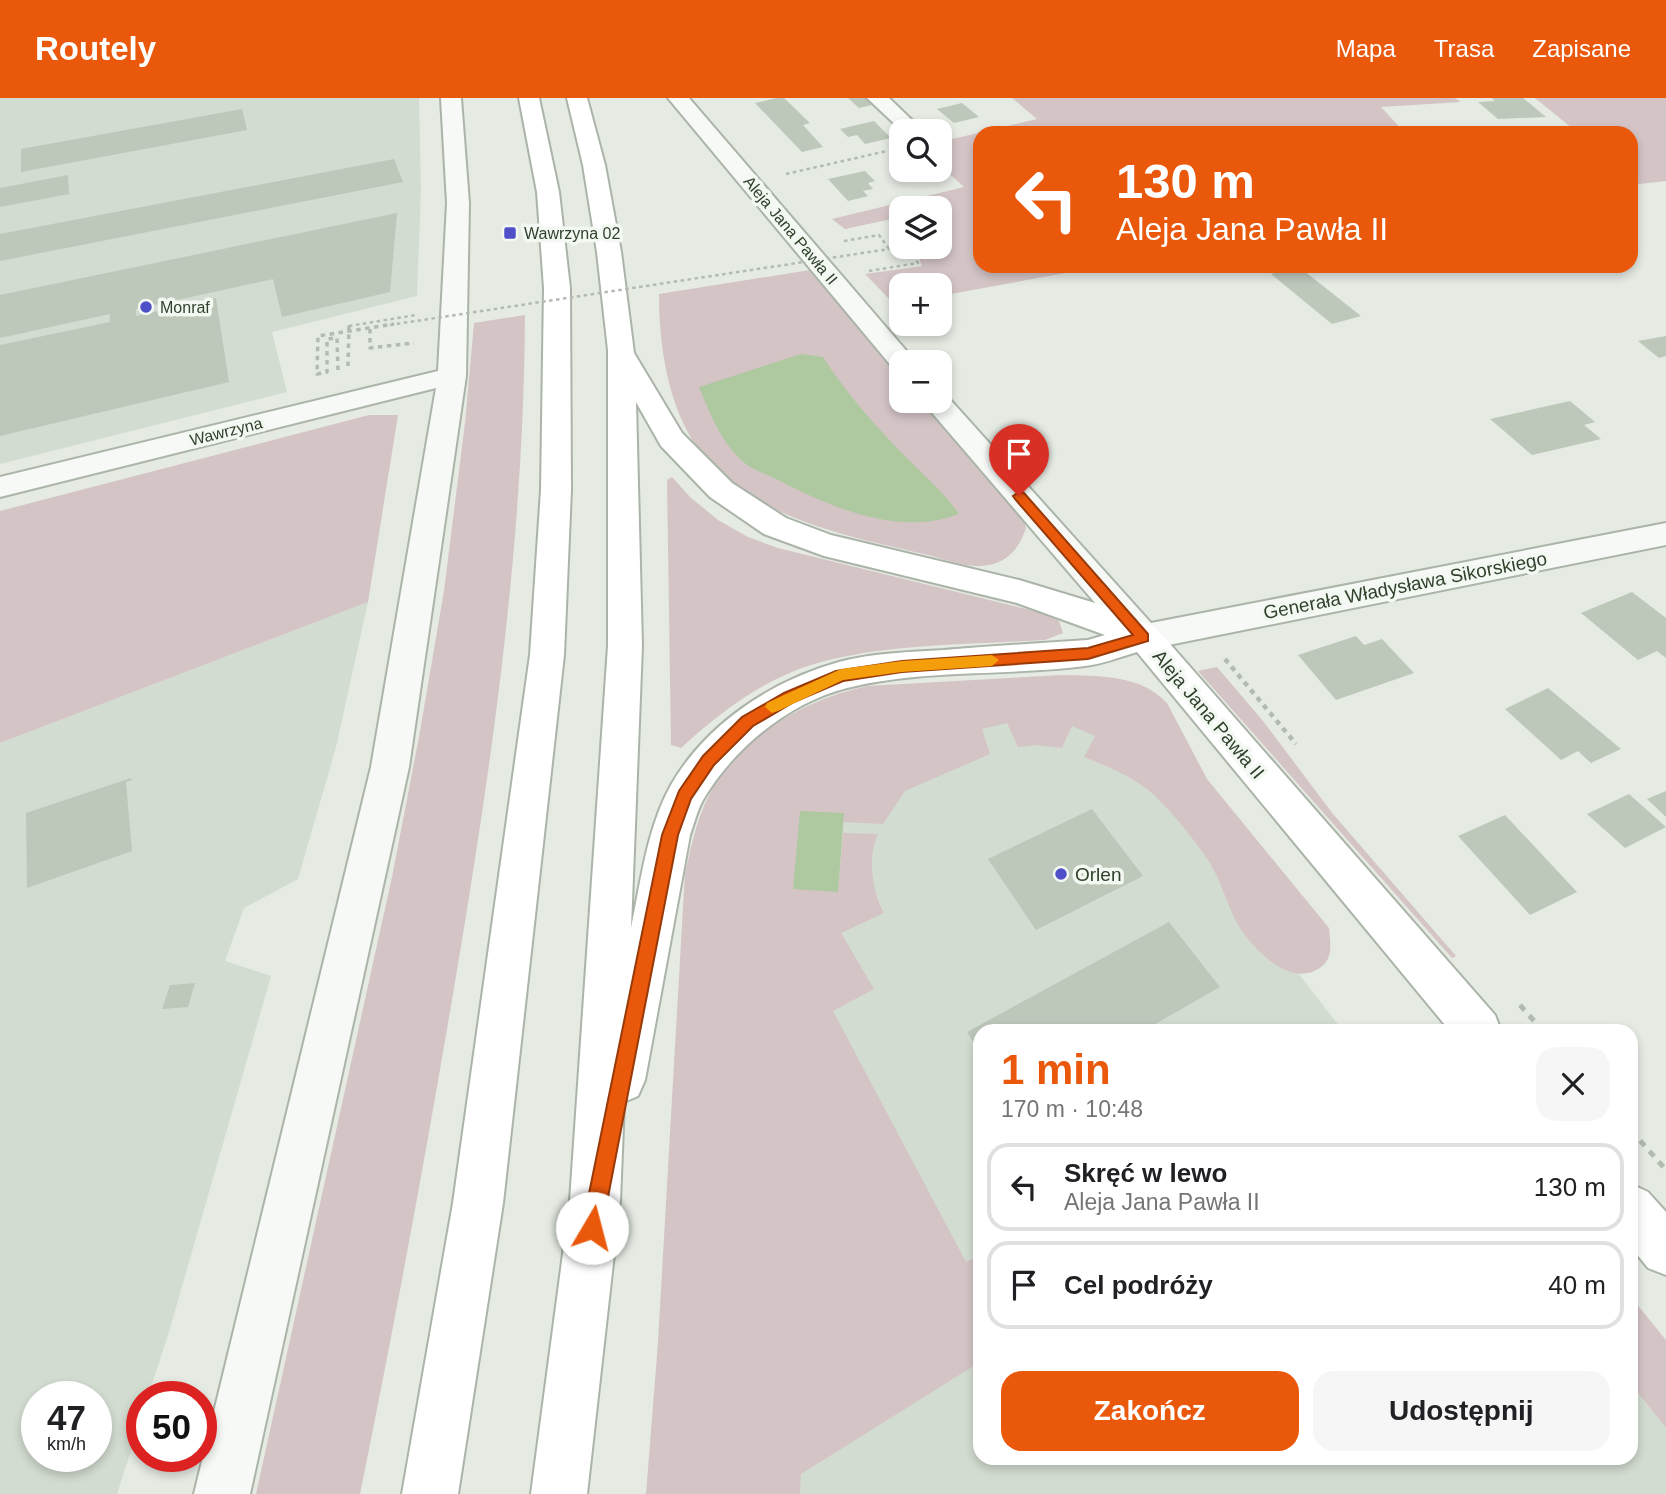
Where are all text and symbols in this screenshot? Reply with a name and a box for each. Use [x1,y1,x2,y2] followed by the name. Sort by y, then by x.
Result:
[35,30,156,67] text: Routely
[1336,35,1396,62] text: Mapa
[1434,35,1494,62] text: Trasa
[1532,35,1631,62] text: Zapisane
[889,119,952,413] map controls
[889,119,952,182] button: search
[1001,154,1092,245] icon: left
[1116,154,1255,208] text: 130 m
[740,173,841,288] street label: Aleja Jana Pawła II
[889,196,952,259] button: layers
[1116,211,1388,247] text: Aleja Jana Pawła II
[502,225,518,241] marker: Wawrzyna 02
[524,225,620,242] place label: Wawrzyna 02
[889,273,952,336] button: +
[138,299,154,315] marker: Monraf
[160,299,210,316] place label: Monraf
[889,350,952,413] button: −
[188,414,264,449] street label: Wawrzyna
[989,424,1049,496] pin
[1000,435,1038,473] icon: arrive
[1262,548,1549,623] street label: Generała Władysława Sikorskiego
[1149,646,1269,783] street label: Aleja Jana Pawła II
[1075,864,1121,885] place label: Orlen
[1053,866,1069,882] marker: Orlen
[1001,1046,1111,1093] text: 1 min
[1536,1047,1610,1121] button: close
[1001,1096,1143,1122] text: 170 m · 10:48
[1064,1158,1227,1188] text: Skręć w lewo
[1005,1168,1043,1206] icon: left
[1534,1172,1606,1202] text: 130 m
[1064,1189,1260,1215] text: Aleja Jana Pawła II
[555,1191,629,1265] position arrow
[1005,1266,1043,1304] icon: arrive
[1064,1270,1213,1300] text: Cel podróży
[1548,1270,1606,1300] text: 40 m
[1001,1371,1299,1451] button: Zakończ
[1313,1371,1610,1451] button: Udostępnij
[126,1381,217,1472] speed limit sign: 50
[47,1398,86,1437] text: 47
[47,1434,86,1454] text: km/h

